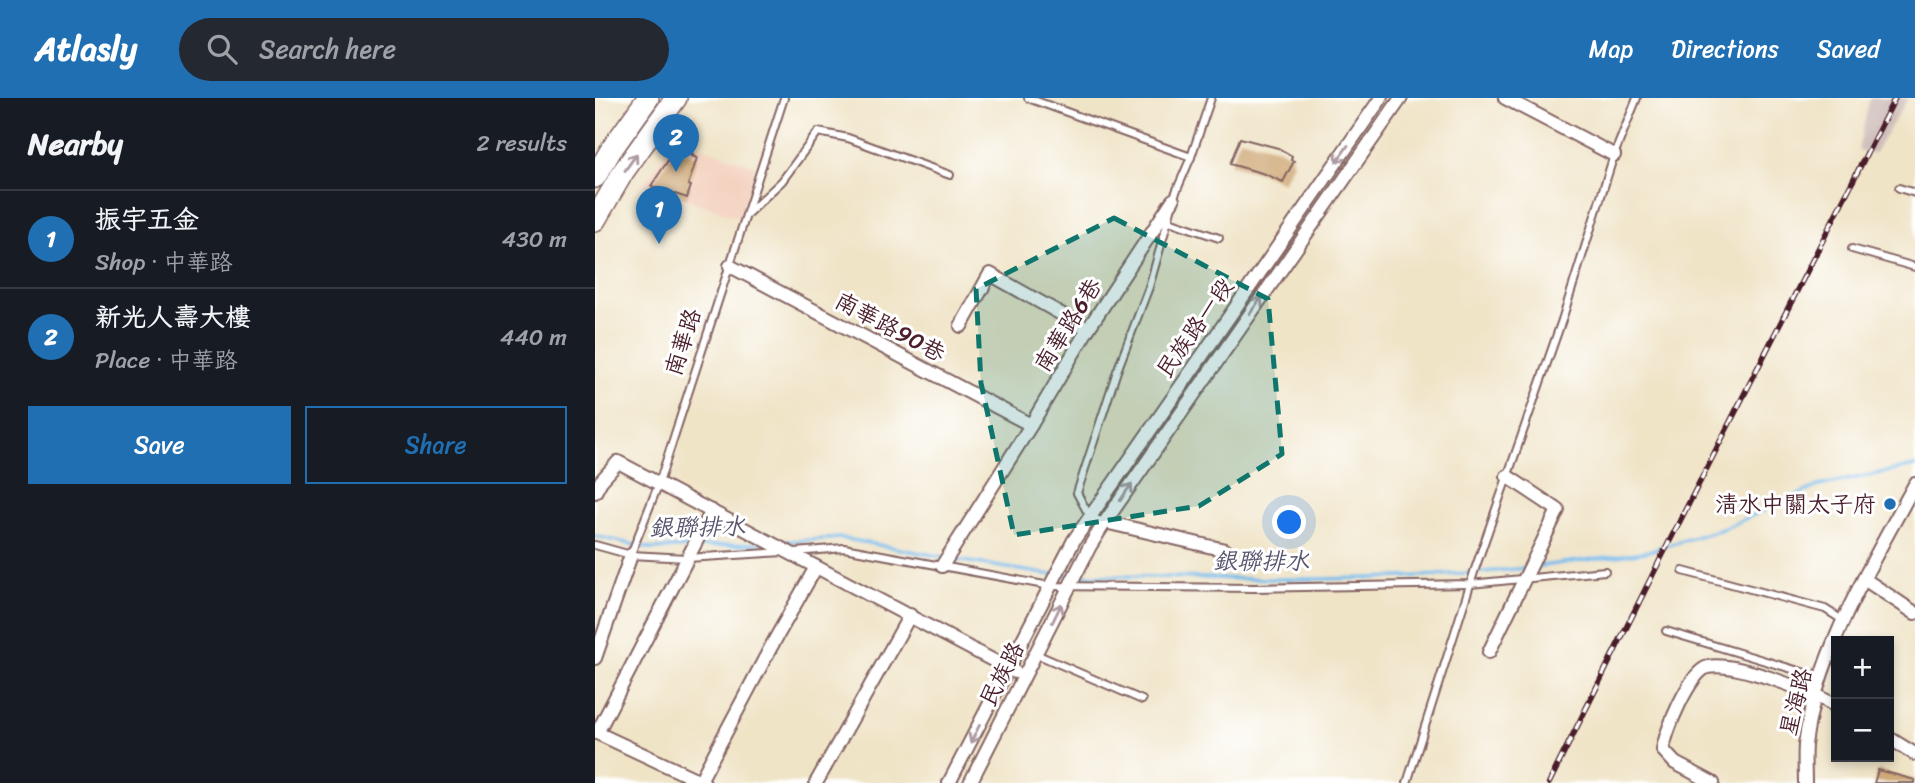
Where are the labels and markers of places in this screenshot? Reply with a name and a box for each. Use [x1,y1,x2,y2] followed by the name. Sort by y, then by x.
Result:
[653,114,699,172] pin: 2
[636,186,682,244] pin: 1
[1715,484,1876,525] place label: 清水中關太子府
[1882,496,1898,512] marker: 清水中關太子府

